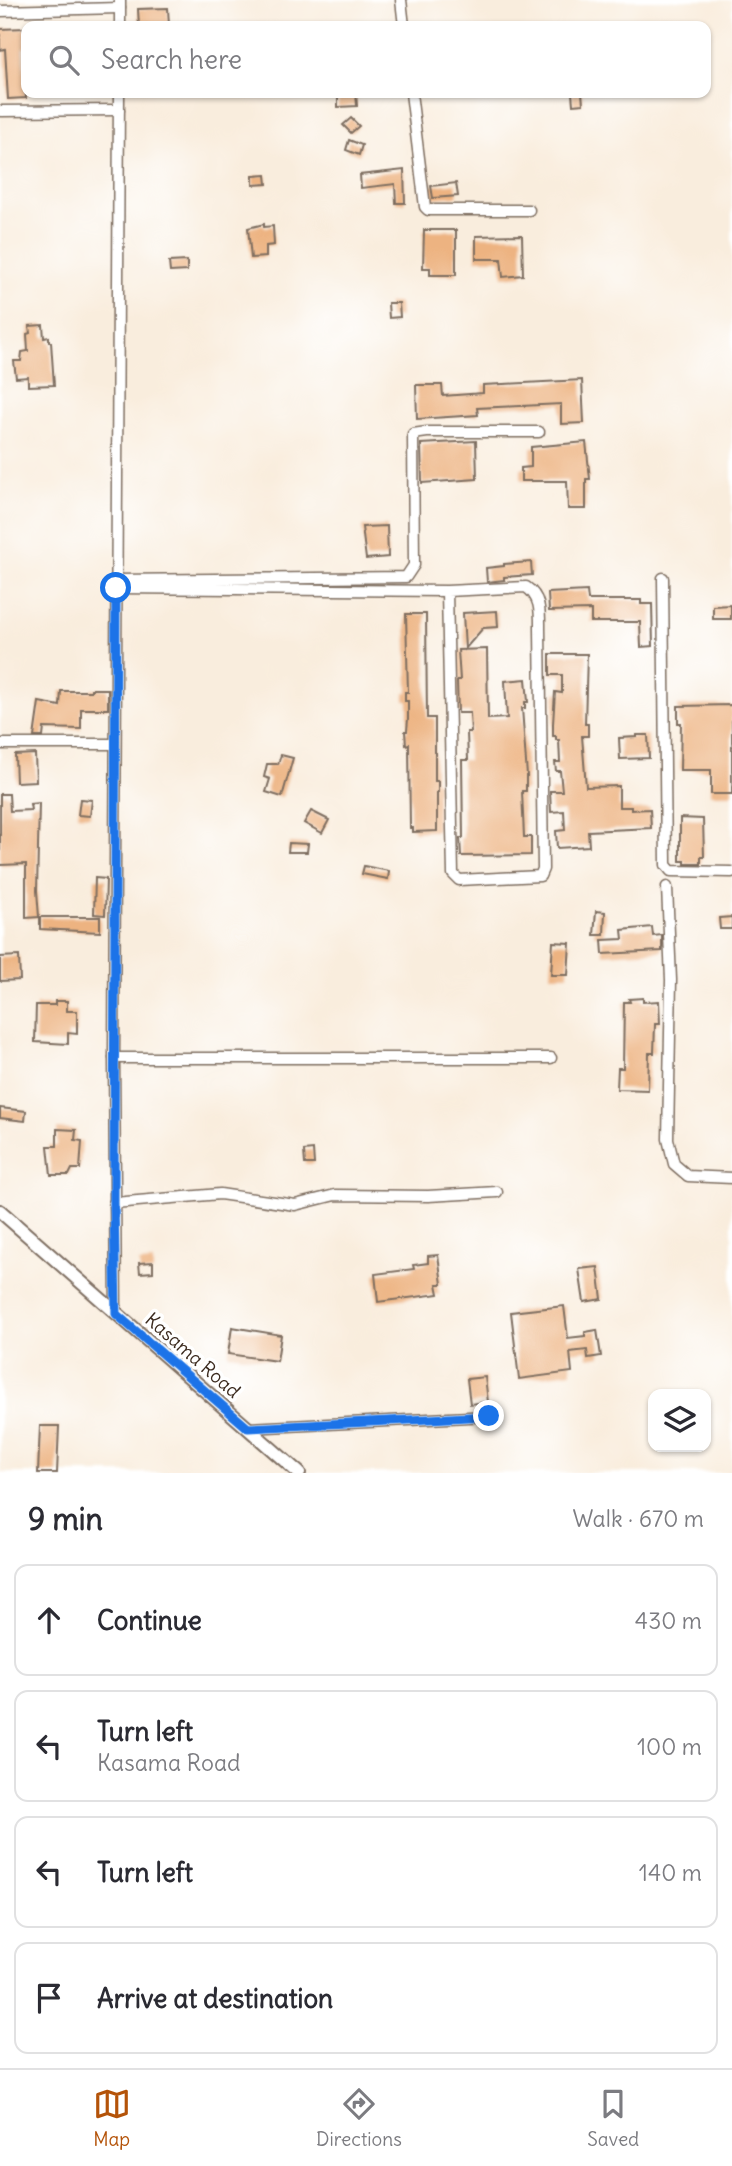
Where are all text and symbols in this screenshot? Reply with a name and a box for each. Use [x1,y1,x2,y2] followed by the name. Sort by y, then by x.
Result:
[21,21,711,98] search box
[45,41,83,79] icon: search
[101,43,242,76] text: Search here
[100,572,131,603] route start
[140,1307,246,1403] street label: Kasama Road
[648,1389,711,1452] map controls
[648,1389,711,1452] button: layers
[473,1400,504,1431] route end
[28,1500,103,1538] text: 9 min
[572,1504,704,1533] text: Walk · 670 m
[30,1601,68,1639] icon: ahead
[97,1604,202,1637] text: Continue
[635,1606,702,1635] text: 430 m
[97,1715,193,1748] text: Turn left
[30,1727,68,1765] icon: left
[637,1732,702,1761] text: 100 m
[97,1748,241,1777] text: Kasama Road
[30,1853,68,1891] icon: left
[97,1856,193,1889] text: Turn left
[639,1858,702,1887] text: 140 m
[30,1979,68,2017] icon: arrive
[97,1982,333,2015] text: Arrive at destination
[93,2085,131,2151] tab: Map
[316,2085,402,2151] tab: Directions
[587,2085,639,2151] tab: Saved

